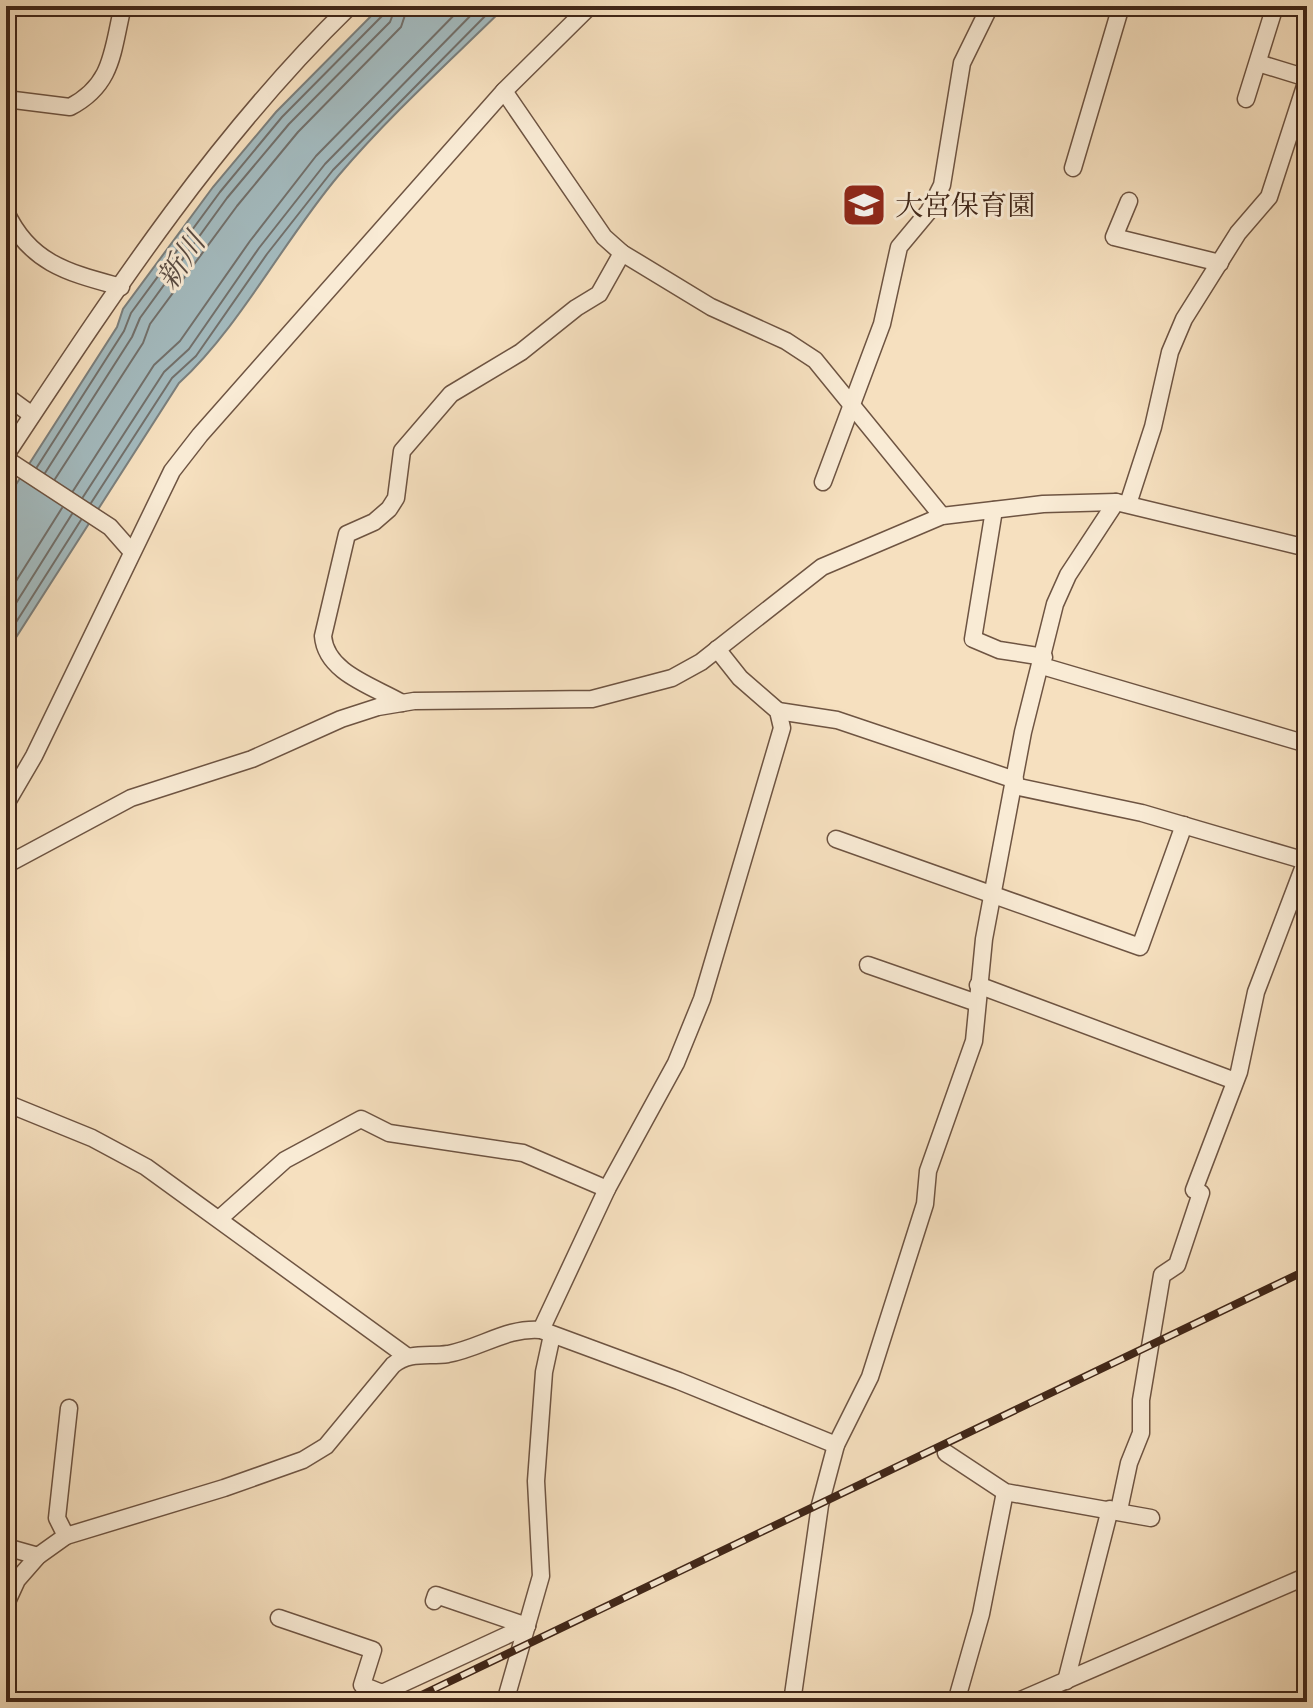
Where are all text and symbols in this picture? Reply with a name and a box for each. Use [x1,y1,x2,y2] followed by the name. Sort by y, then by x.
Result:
[840,181,888,229] school or university icon: 大宮保育園
[895,188,1035,223] place label: 大宮保育園
[149,224,214,296] water label: 新川

